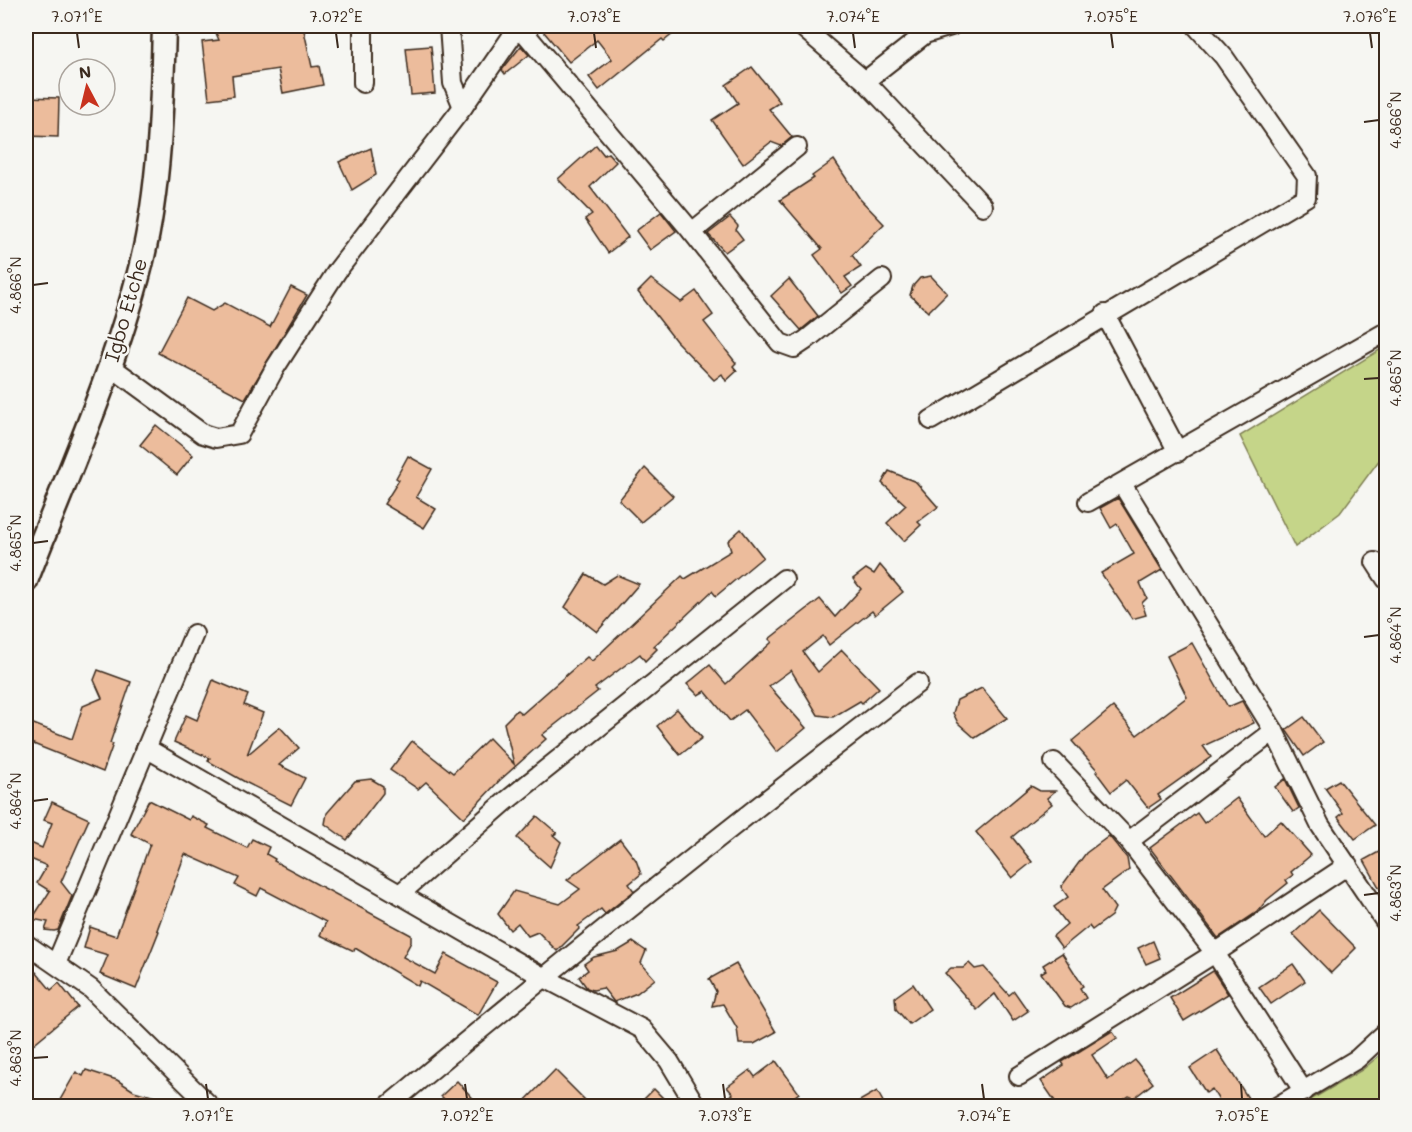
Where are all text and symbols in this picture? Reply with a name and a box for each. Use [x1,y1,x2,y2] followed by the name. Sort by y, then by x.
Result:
[51,6,103,26] text: 7.071°E
[309,6,363,26] text: 7.072°E
[567,6,621,26] text: 7.073°E
[826,6,880,26] text: 7.074°E
[1084,6,1138,26] text: 7.075°E
[1343,6,1397,26] text: 7.076°E
[57,57,117,117] north arrow
[78,60,92,83] text: N
[1385,91,1405,149] text: 4.866°N
[98,255,152,365] street label: Igbo Etche
[5,256,25,314] text: 4.866°N
[1385,350,1405,406] text: 4.865°N
[5,515,25,571] text: 4.865°N
[1385,606,1405,664] text: 4.864°N
[5,772,25,830] text: 4.864°N
[1385,864,1405,922] text: 4.863°N
[5,1029,25,1087] text: 4.863°N
[182,1105,234,1125] text: 7.071°E
[440,1105,494,1125] text: 7.072°E
[698,1105,752,1125] text: 7.073°E
[957,1105,1011,1125] text: 7.074°E
[1215,1105,1269,1125] text: 7.075°E

